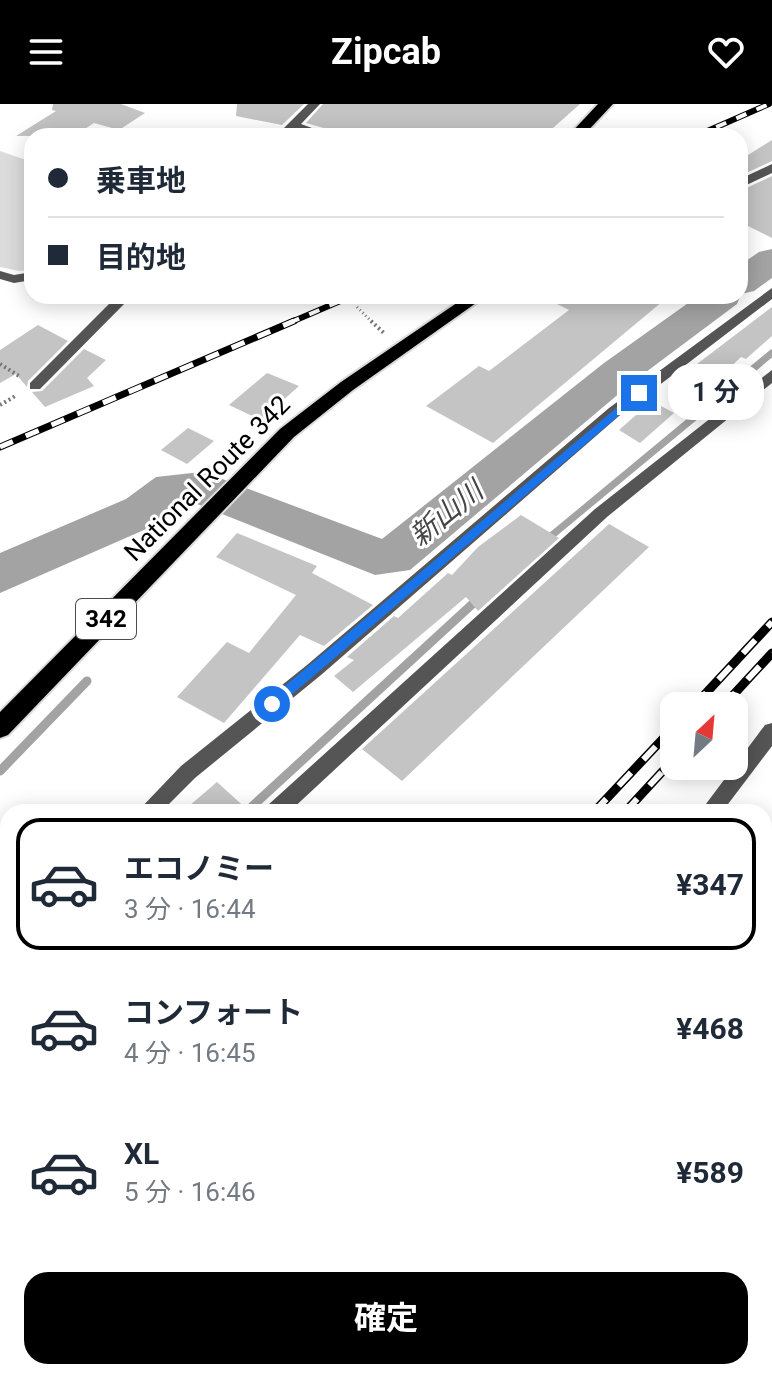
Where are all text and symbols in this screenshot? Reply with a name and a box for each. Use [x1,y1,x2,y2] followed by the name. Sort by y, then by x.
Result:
[24,30,68,74] icon: menu
[704,30,748,74] icon: heart
[331,31,441,73] text: Zipcab
[96,163,186,198] text: 乗車地
[96,240,186,275] text: 目的地
[667,365,763,421] callout: 1 分
[621,375,657,411] route end
[692,377,740,407] text: 1 分
[118,389,296,567] street label: National Route 342
[403,472,492,553] water label: 新山川
[76,599,136,639] road number: 342
[254,686,290,722] route start
[660,692,748,780] north arrow
[660,692,748,780] map controls
[28,848,100,920] icon: car
[124,851,274,886] text: エコノミー
[676,867,744,902] text: ¥347
[124,894,256,924] text: 3 分 · 16:44
[28,992,100,1064] icon: car
[124,995,303,1030] text: コンフォート
[676,1011,744,1046] text: ¥468
[124,1038,256,1068] text: 4 分 · 16:45
[28,1136,100,1208] icon: car
[124,1136,159,1171] text: XL
[676,1155,744,1190] text: ¥589
[124,1177,256,1207] text: 5 分 · 16:46
[24,1272,748,1364] button: 確定

